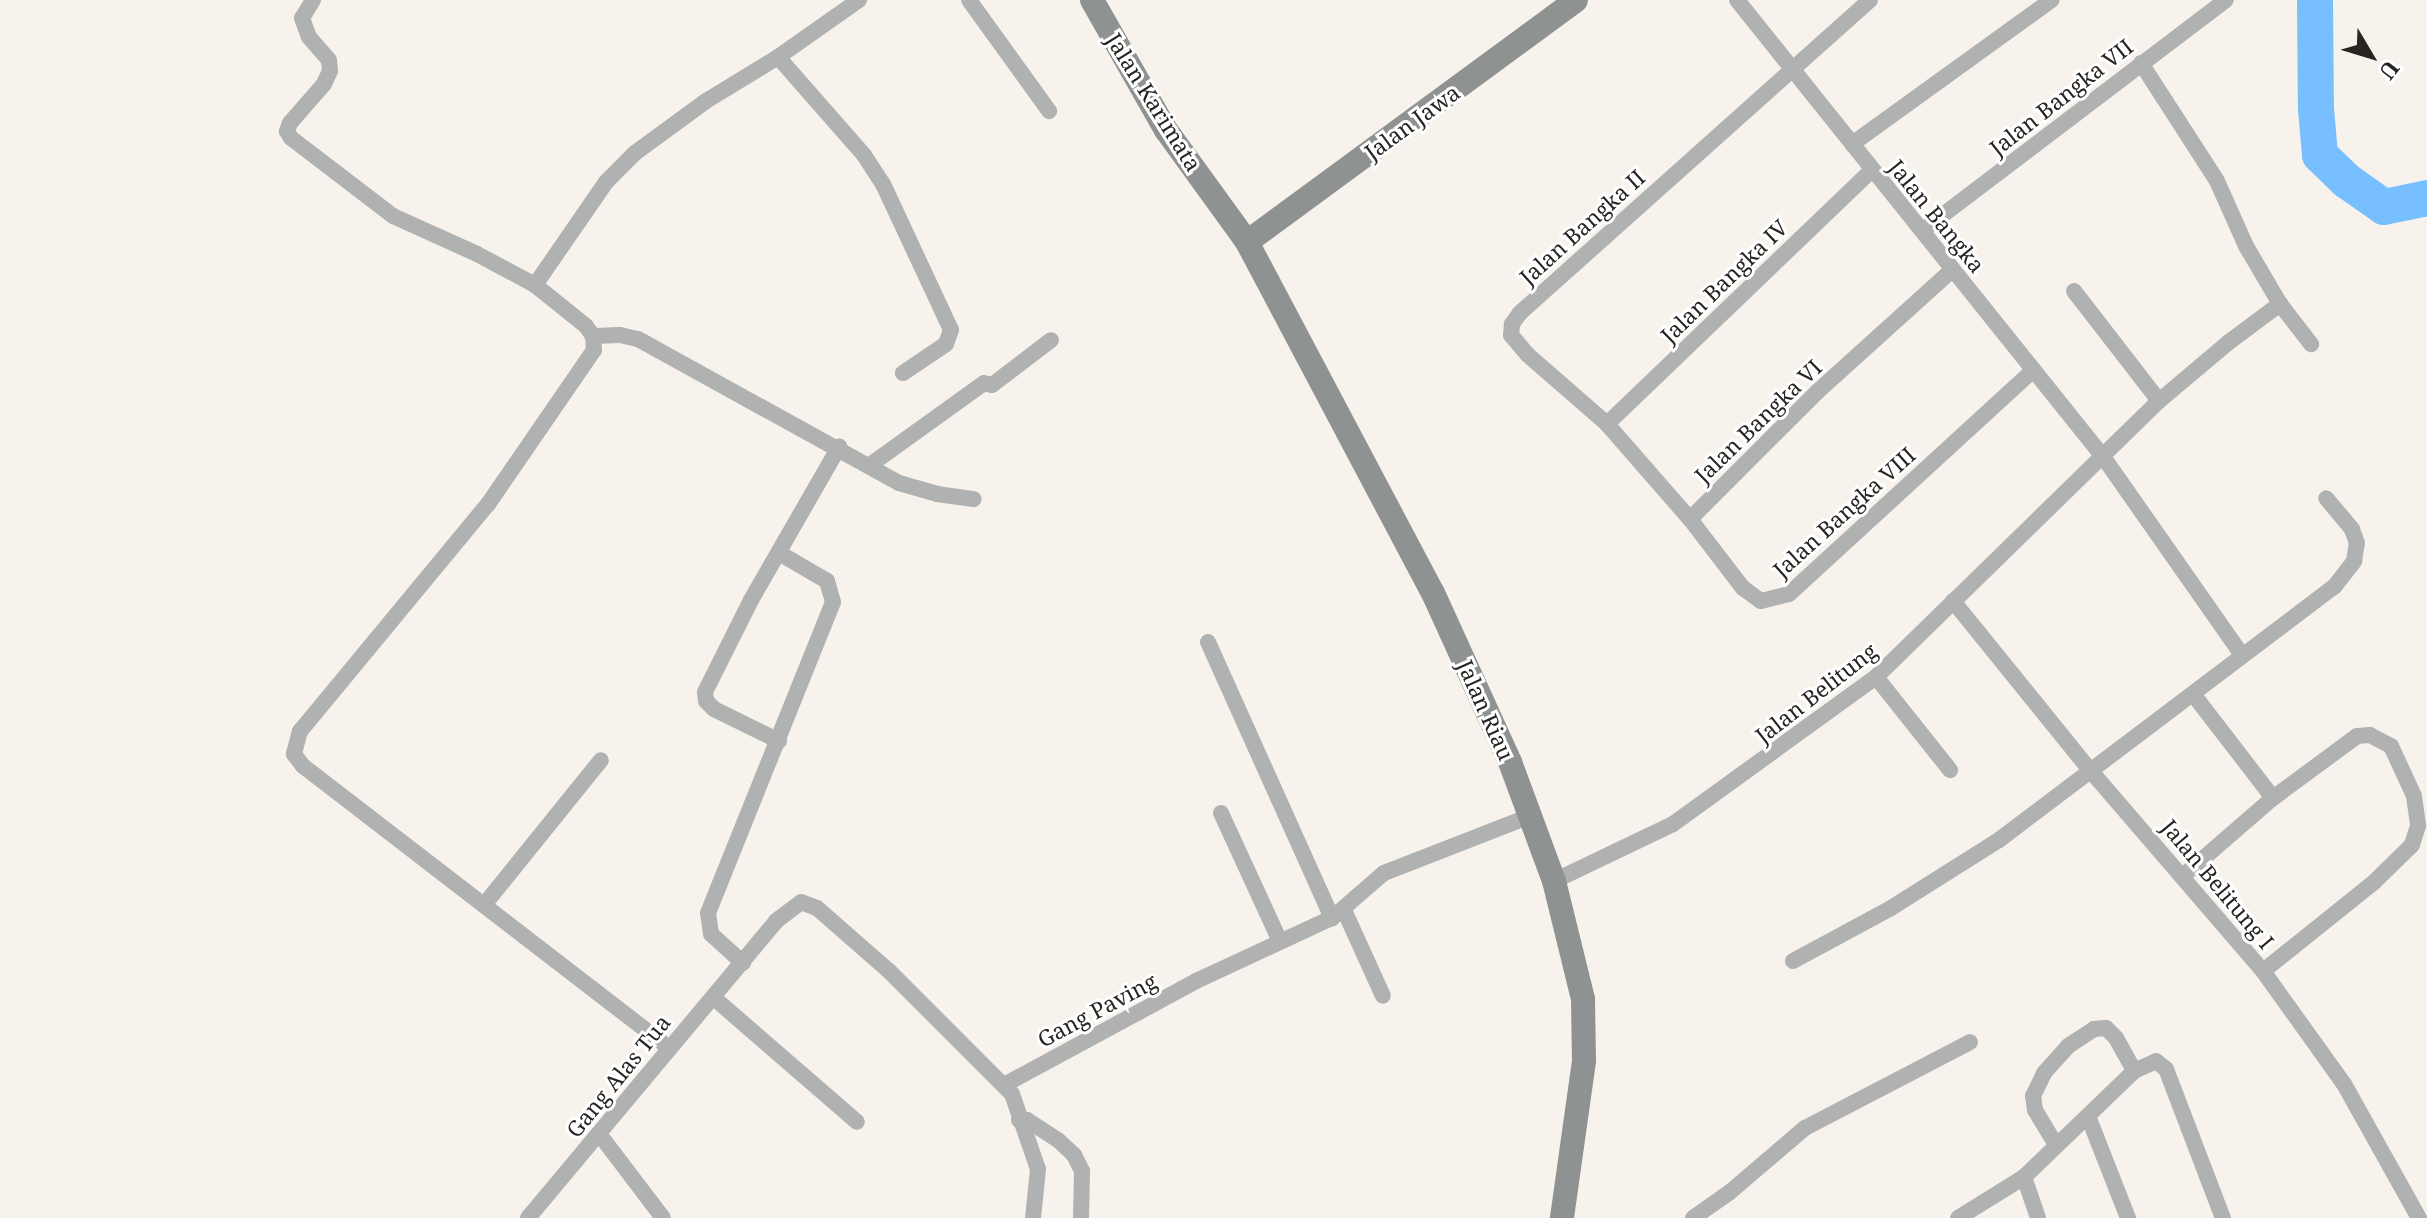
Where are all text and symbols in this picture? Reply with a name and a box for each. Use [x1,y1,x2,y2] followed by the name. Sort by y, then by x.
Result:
[2331,16,2411,96] north arrow
[1101,28,1207,176] street label: Jalan Karimata
[1984,33,2138,161] street label: Jalan Bangka VII
[2373,55,2407,86] text: U
[1359,79,1465,165] street label: Jalan Jawa
[1884,154,1990,278] street label: Jalan Bangka
[1514,164,1650,290] street label: Jalan Bangka II
[1655,214,1793,348] street label: Jalan Bangka IV
[1689,354,1827,488] street label: Jalan Bangka VI
[1767,441,1921,583] street label: Jalan Bangka VIII
[1750,637,1882,749] street label: Jalan Belitung
[1452,656,1520,764] street label: Jalan Riau
[2156,814,2280,954] street label: Jalan Belitung I
[1033,968,1161,1052] street label: Gang Paving
[561,1009,675,1143] street label: Gang Alas Tua

